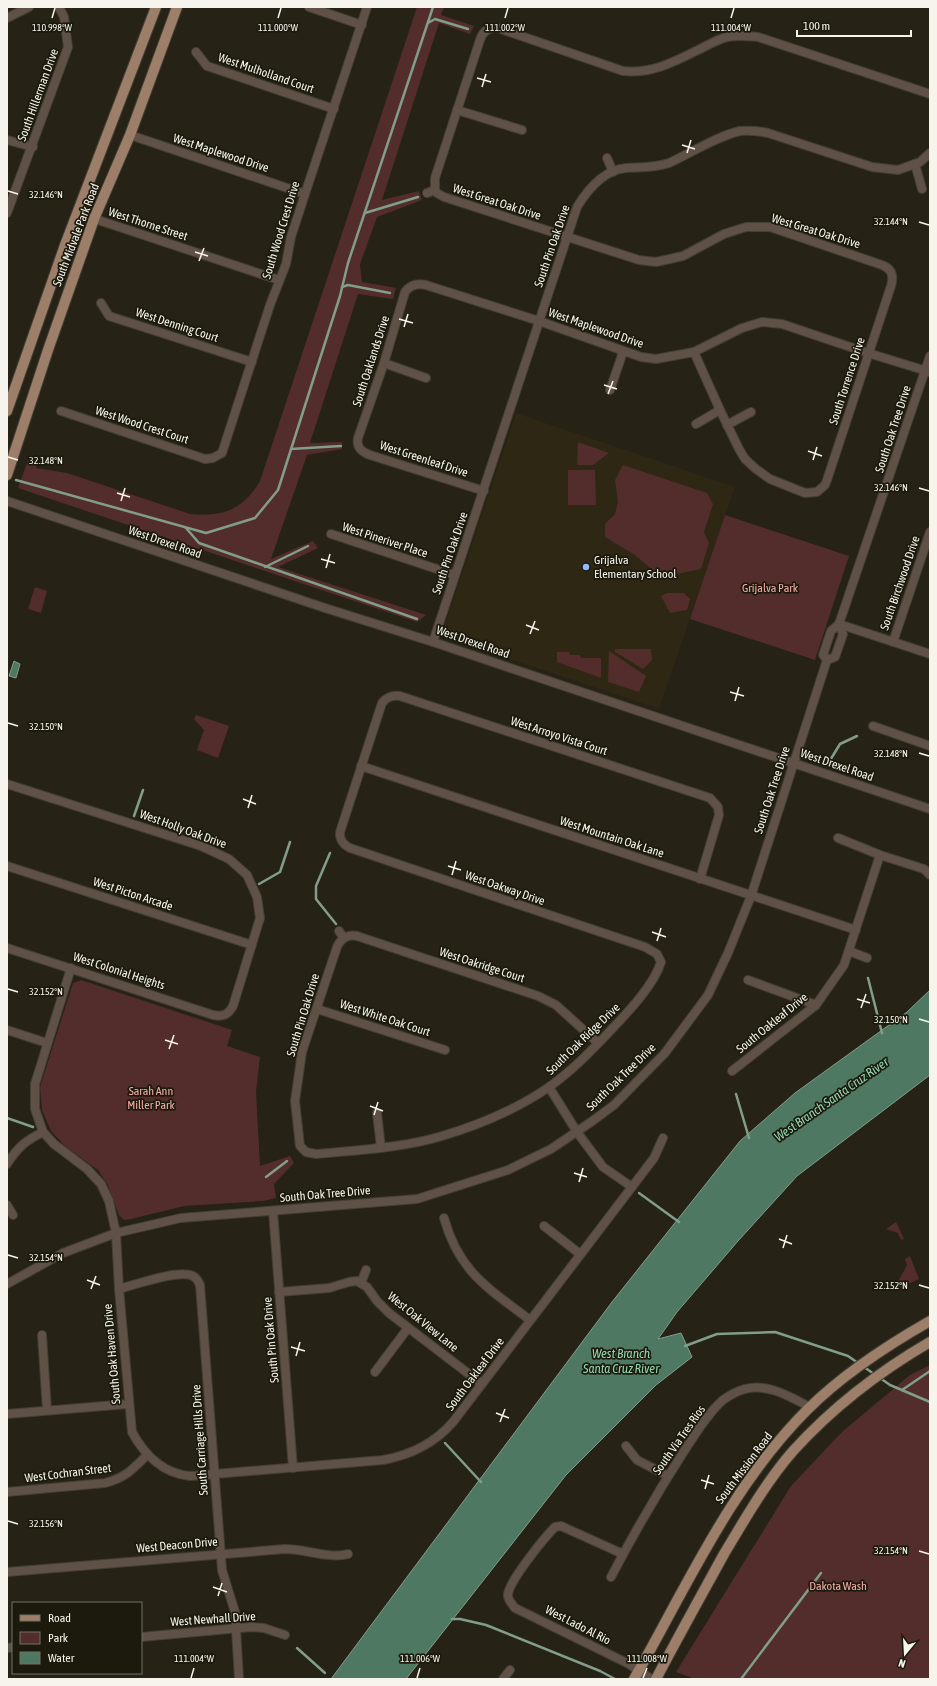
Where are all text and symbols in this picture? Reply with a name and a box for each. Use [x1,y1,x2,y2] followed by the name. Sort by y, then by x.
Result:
[797,12,911,38] scale bar
[803,19,830,33] text: 100 m
[32,22,73,33] text: 110.998°W
[258,22,299,33] text: 111.000°W
[485,22,526,33] text: 111.002°W
[711,22,752,33] text: 111.004°W
[15,47,61,143] street label: South Hillerman Drive
[216,50,316,96] street label: West Mulholland Court
[171,131,271,175] street label: West Maplewood Drive
[259,179,303,281] street label: South Wood Crest Drive
[451,181,543,223] street label: West Great Oak Drive
[50,182,102,288] street label: South Midvale Park Road
[29,189,63,200] text: 32.146°N
[531,203,573,289] street label: South Pin Oak Drive
[107,205,190,244] street label: West Thorne Street
[770,211,862,251] street label: West Great Oak Drive
[874,216,908,227] text: 32.144°N
[134,305,221,345] street label: West Denning Court
[547,305,645,351] street label: West Maplewood Drive
[350,314,392,408] street label: South Oaklands Drive
[826,336,868,426] street label: South Torrence Drive
[872,384,914,474] street label: South Oak Tree Drive
[93,403,191,447] street label: West Wood Crest Court
[378,438,470,480] street label: West Greenleaf Drive
[29,455,63,466] text: 32.148°N
[874,482,908,493] text: 32.146°N
[429,510,471,596] street label: South Pin Oak Drive
[340,520,430,560] street label: West Pineriver Place
[126,523,204,561] street label: West Drexel Road
[877,534,923,632] street label: South Birchwood Drive
[594,553,677,581] place label: Grijalva Elementary School
[581,562,591,572] marker: Grijalva Elementary School
[742,581,799,595] park label: Grijalva Park
[434,623,512,661] street label: West Drexel Road
[509,714,610,758] street label: West Arroyo Vista Court
[29,721,63,732] text: 32.150°N
[751,745,793,835] street label: South Oak Tree Drive
[798,746,876,784] street label: West Drexel Road
[874,748,908,759] text: 32.148°N
[138,807,228,851] street label: West Holly Oak Drive
[558,814,666,860] street label: West Mountain Oak Lane
[463,868,547,908] street label: West Oakway Drive
[91,875,175,913] street label: West Picton Arcade
[438,945,527,986] street label: West Oakridge Court
[71,950,167,992] street label: West Colonial Heights
[284,972,322,1058] street label: South Pin Oak Drive
[29,986,63,997] text: 32.152°N
[734,990,810,1056] street label: South Oakleaf Drive
[338,997,432,1039] street label: West White Oak Court
[543,1000,623,1078] street label: South Oak Ridge Drive
[874,1014,908,1025] text: 32.150°N
[583,1040,659,1114] street label: South Oak Tree Drive
[771,1054,892,1145] water label: West Branch Santa Cruz River
[127,1084,176,1112] park label: Sarah Ann Miller Park
[279,1183,371,1205] street label: South Oak Tree Drive
[29,1252,63,1263] text: 32.154°N
[874,1280,908,1291] text: 32.152°N
[385,1289,461,1355] street label: West Oak View Lane
[260,1297,282,1383] street label: South Pin Oak Drive
[101,1303,123,1405] street label: South Oak Haven Drive
[443,1335,507,1413] street label: South Oakleaf Drive
[582,1346,660,1376] water label: West Branch Santa Cruz River
[189,1384,211,1496] street label: South Carriage Hills Drive
[650,1403,708,1477] street label: South Via Tres Rios
[713,1430,775,1506] street label: South Mission Road
[24,1461,113,1485] street label: West Cochran Street
[29,1518,63,1529] text: 32.156°N
[136,1534,218,1556] street label: West Deacon Drive
[874,1545,908,1556] text: 32.154°N
[809,1579,867,1593] park label: Dakota Wash
[12,1602,142,1674] legend
[543,1603,613,1648] street label: West Lado Al Rio
[170,1609,256,1629] street label: West Newhall Drive
[48,1611,71,1625] text: Road
[48,1631,69,1645] text: Park
[885,1634,925,1674] north arrow
[48,1651,75,1665] text: Water
[174,1653,215,1664] text: 111.004°W
[400,1653,441,1664] text: 111.006°W
[627,1653,668,1664] text: 111.008°W
[897,1657,907,1670] text: N

